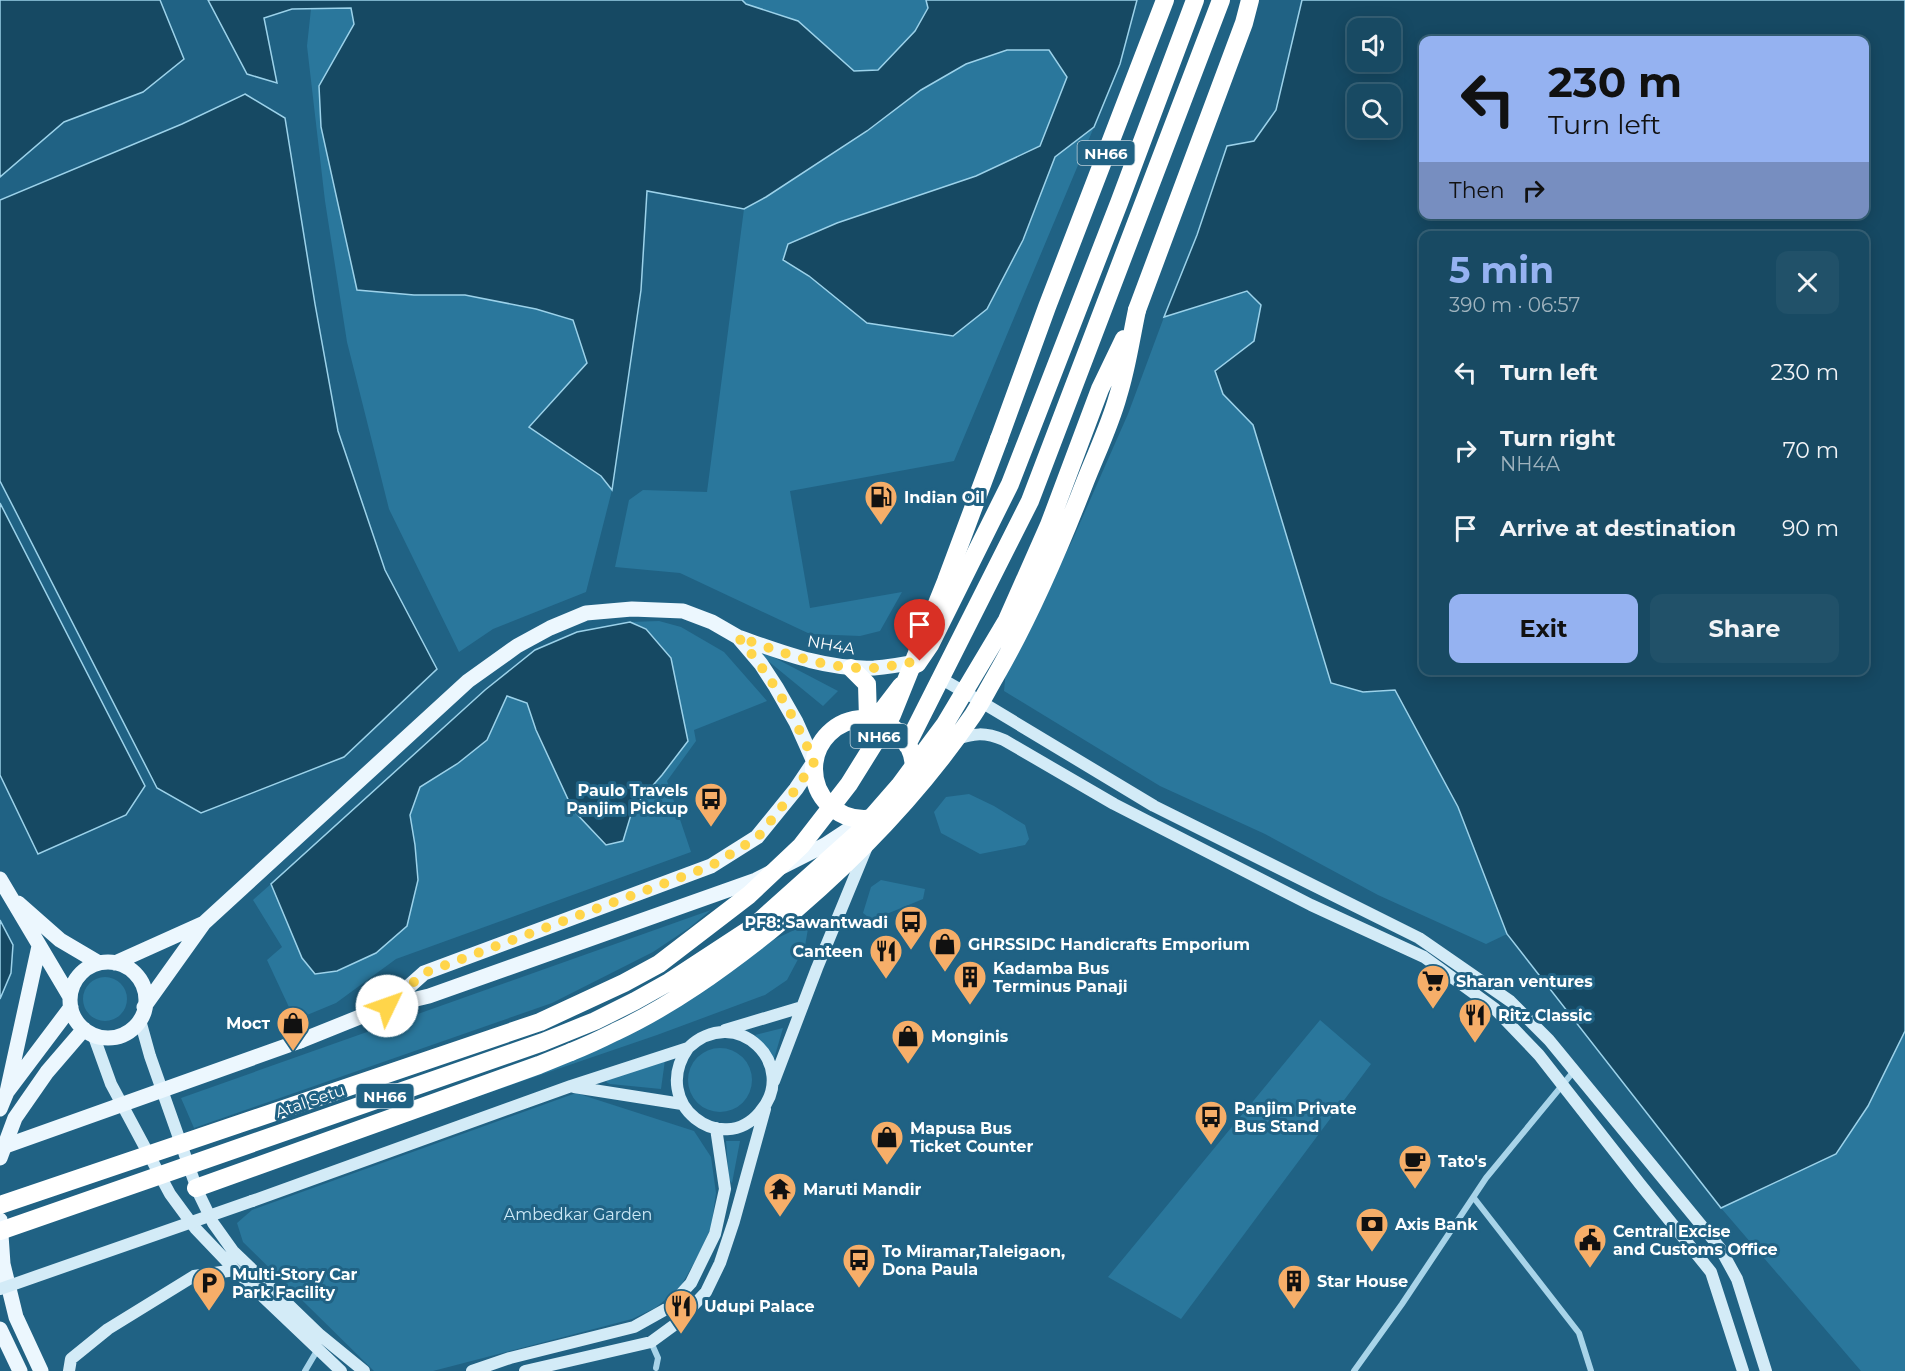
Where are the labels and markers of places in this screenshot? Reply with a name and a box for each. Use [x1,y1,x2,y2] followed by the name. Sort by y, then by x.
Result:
[863,479,899,526] fuel station icon: Indian Oil
[904,488,985,507] place label: Indian Oil
[894,599,945,661] pin
[566,781,688,818] place label: Paulo Travels Panjim Pickup
[693,781,729,828] bus stop icon: Paulo Travels Panjim Pickup
[893,904,929,951] bus stop icon: PF8: Sawantwadi
[744,913,888,932] place label: PF8: Sawantwadi
[927,926,963,973] shop icon: GHRSSIDC Handicrafts Emporium
[868,933,904,980] restaurant icon: Canteen
[968,935,1250,954] place label: GHRSSIDC Handicrafts Emporium
[793,942,863,961] place label: Canteen
[952,959,988,1006] building icon: Kadamba Bus Terminus Panaji
[993,959,1128,996] place label: Kadamba Bus Terminus Panaji
[1415,963,1451,1010] supermarket icon: Sharan ventures
[1456,972,1593,991] place label: Sharan ventures
[1457,997,1493,1044] restaurant icon: Ritz Classic
[275,1005,311,1052] shop icon: Мост
[1498,1006,1593,1025] place label: Ritz Classic
[226,1014,270,1033] place label: Мост
[890,1018,926,1065] shop icon: Monginis
[931,1027,1009,1046] place label: Monginis
[1193,1099,1229,1146] bus stop icon: Panjim Private Bus Stand
[1234,1099,1357,1136] place label: Panjim Private Bus Stand
[869,1119,905,1166] shop icon: Mapusa Bus Ticket Counter
[910,1119,1033,1156] place label: Mapusa Bus Ticket Counter
[1397,1143,1433,1190] cafe icon: Tato's
[1438,1152,1487,1171] place label: Tato's
[762,1171,798,1218] temple icon: Maruti Mandir
[803,1180,922,1199] place label: Maruti Mandir
[1354,1206,1390,1253] bank icon: Axis Bank
[1394,1215,1478,1234] place label: Axis Bank
[1572,1222,1608,1269] public building icon: Central Excise and Customs Office
[1613,1222,1778,1259] place label: Central Excise and Customs Office
[841,1242,877,1289] bus stop icon: To Miramar,Taleigaon, Dona Paula
[882,1242,1065,1279] place label: To Miramar,Taleigaon, Dona Paula
[1276,1263,1312,1310] building icon: Star House
[191,1265,227,1312] parking icon: Multi-Story Car Park Facility
[232,1265,358,1302] place label: Multi-Story Car Park Facility
[1317,1272,1408,1291] place label: Star House
[663,1288,699,1335] restaurant icon: Udupi Palace
[704,1297,815,1316] place label: Udupi Palace

